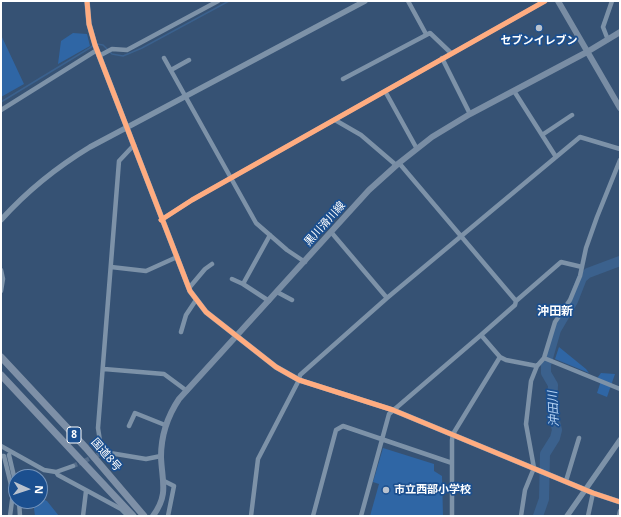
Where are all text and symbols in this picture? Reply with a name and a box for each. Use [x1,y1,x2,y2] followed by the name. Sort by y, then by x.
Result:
[534,23,544,33] marker: セブンイレブン
[501,34,577,48] place label: セブンイレブン
[302,199,348,249] street label: 黒川滑川線
[537,305,573,319] district label: 沖田新
[546,391,562,427] water label: 沖田川
[67,427,81,443] road number: 8
[88,436,124,474] street label: 国道8号
[8,469,48,509] north arrow
[394,483,471,497] place label: 市立西部小学校
[32,485,47,494] text: N
[381,485,391,495] marker: 市立西部小学校

